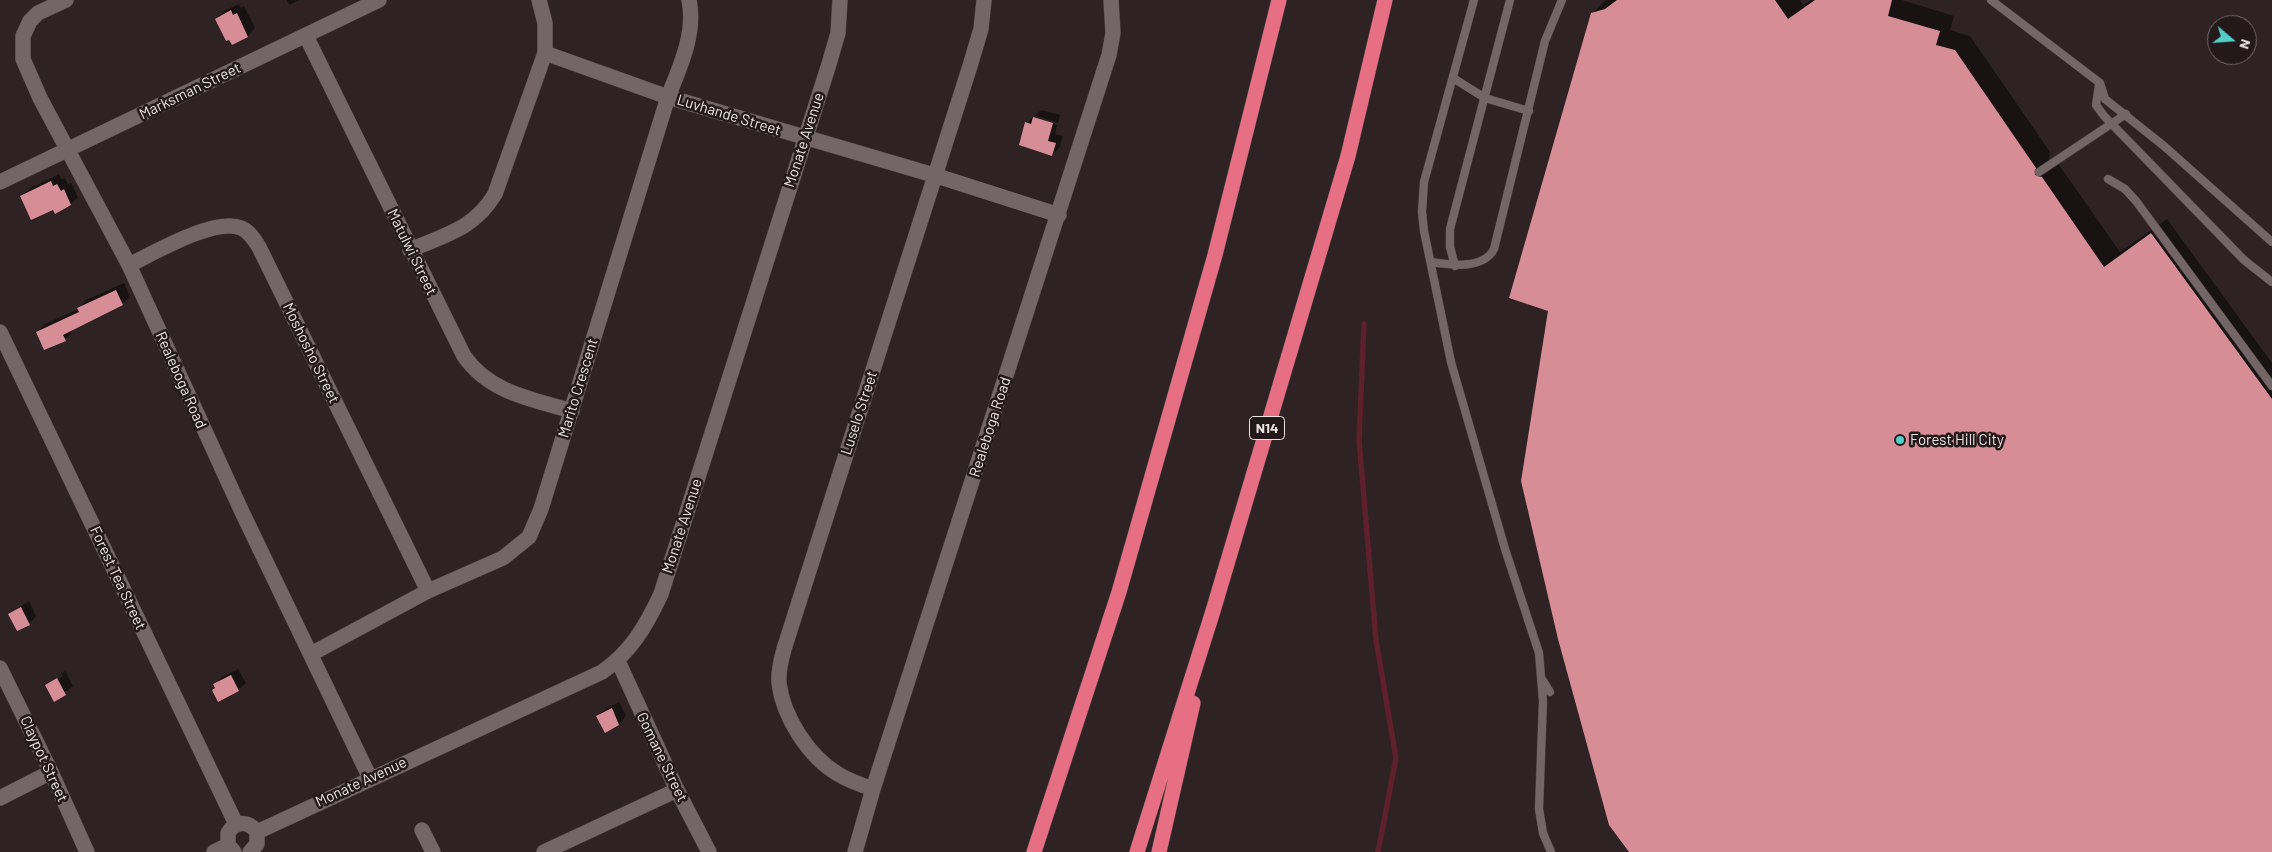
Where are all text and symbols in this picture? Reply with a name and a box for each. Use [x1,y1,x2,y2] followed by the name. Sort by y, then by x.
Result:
[2207,15,2257,65] north arrow
[2236,37,2255,52] text: N
[136,59,244,123] street label: Marksman Street
[780,90,828,190] street label: Monate Avenue
[675,91,783,139] street label: Luvhande Street
[383,206,441,298] street label: Matulwi Street
[279,300,343,406] street label: Moshosho Street
[152,329,210,431] street label: Realeboga Road
[554,336,602,440] street label: Marito Crescent
[837,369,881,457] street label: Luselo Street
[965,375,1015,479] street label: Realeboga Road
[1250,416,1284,439] road number: N14
[1910,431,2004,449] place label: Forest Hill City
[1894,434,1906,446] marker: Forest Hill City
[658,476,706,576] street label: Monate Avenue
[86,523,150,633] street label: Forest Tea Street
[633,709,691,805] street label: Gomane Street
[16,713,72,805] street label: Claypot Street
[313,753,409,811] street label: Monate Avenue

